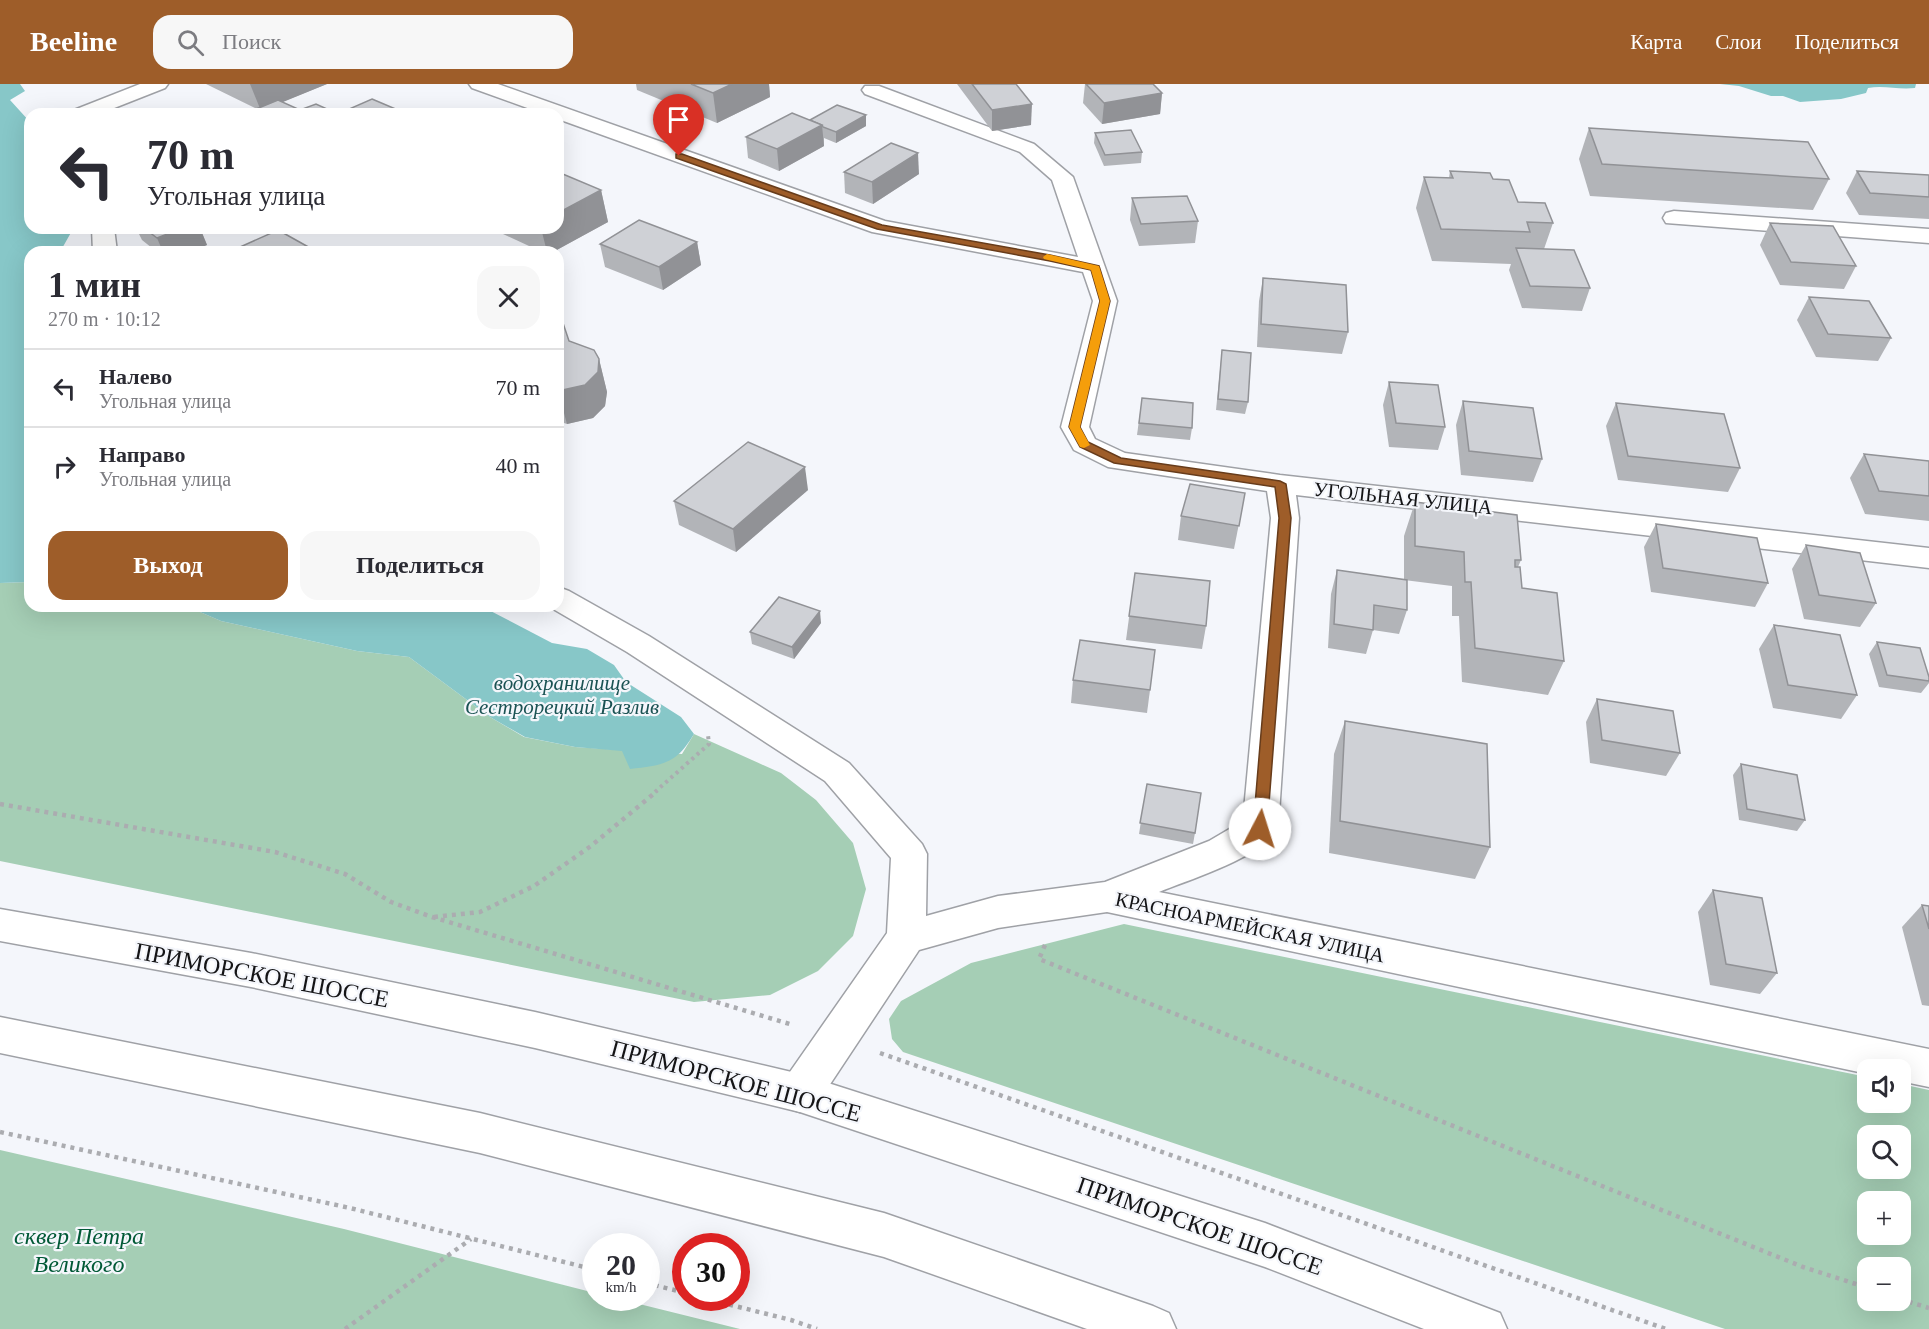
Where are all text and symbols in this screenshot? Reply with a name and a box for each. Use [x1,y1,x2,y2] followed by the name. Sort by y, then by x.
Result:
[153,15,573,69] search box
[30,26,117,57] text: Beeline
[174,26,207,59] icon: search
[222,29,281,54] text: Поиск
[1630,30,1682,54] text: Карта
[1715,30,1761,54] text: Слои
[1794,30,1899,54] text: Поделиться
[653,94,704,156] pin
[662,103,695,136] icon: arrive
[48,132,126,210] icon: left
[147,132,235,178] text: 70 m
[147,181,325,211] text: Угольная улица
[48,265,141,305] text: 1 мин
[477,266,540,329] button: close
[48,308,161,330] text: 270 m · 10:12
[99,364,172,389] text: Налево
[48,372,81,405] icon: left
[495,375,540,400] text: 70 m
[99,390,231,412] text: Угольная улица
[99,442,185,467] text: Направо
[48,450,81,483] icon: right
[495,453,540,478] text: 40 m
[99,468,231,490] text: Угольная улица
[1312,478,1494,519] street label: УГОЛЬНАЯ УЛИЦА
[48,531,288,600] button: Выход
[300,531,540,600] button: Поделиться
[465,671,659,719] water label: водохранилище Сестрорецкий Разлив
[1228,797,1292,861] position arrow
[1113,888,1387,967] street label: КРАСНОАРМЕЙСКАЯ УЛИЦА
[133,938,391,1012] street label: ПРИМОРСКОЕ ШОССЕ
[608,1035,864,1127] street label: ПРИМОРСКОЕ ШОССЕ
[1857,1059,1911,1311] map controls
[1857,1059,1911,1113] button: sound
[1857,1125,1911,1179] button: search
[1074,1172,1326,1280] street label: ПРИМОРСКОЕ ШОССЕ
[1857,1191,1911,1245] button: +
[14,1223,144,1277] park label: сквер Петра Великого
[672,1233,750,1311] speed limit sign: 30
[606,1248,636,1281] text: 20
[1857,1257,1911,1311] button: −
[606,1279,636,1295] text: km/h

